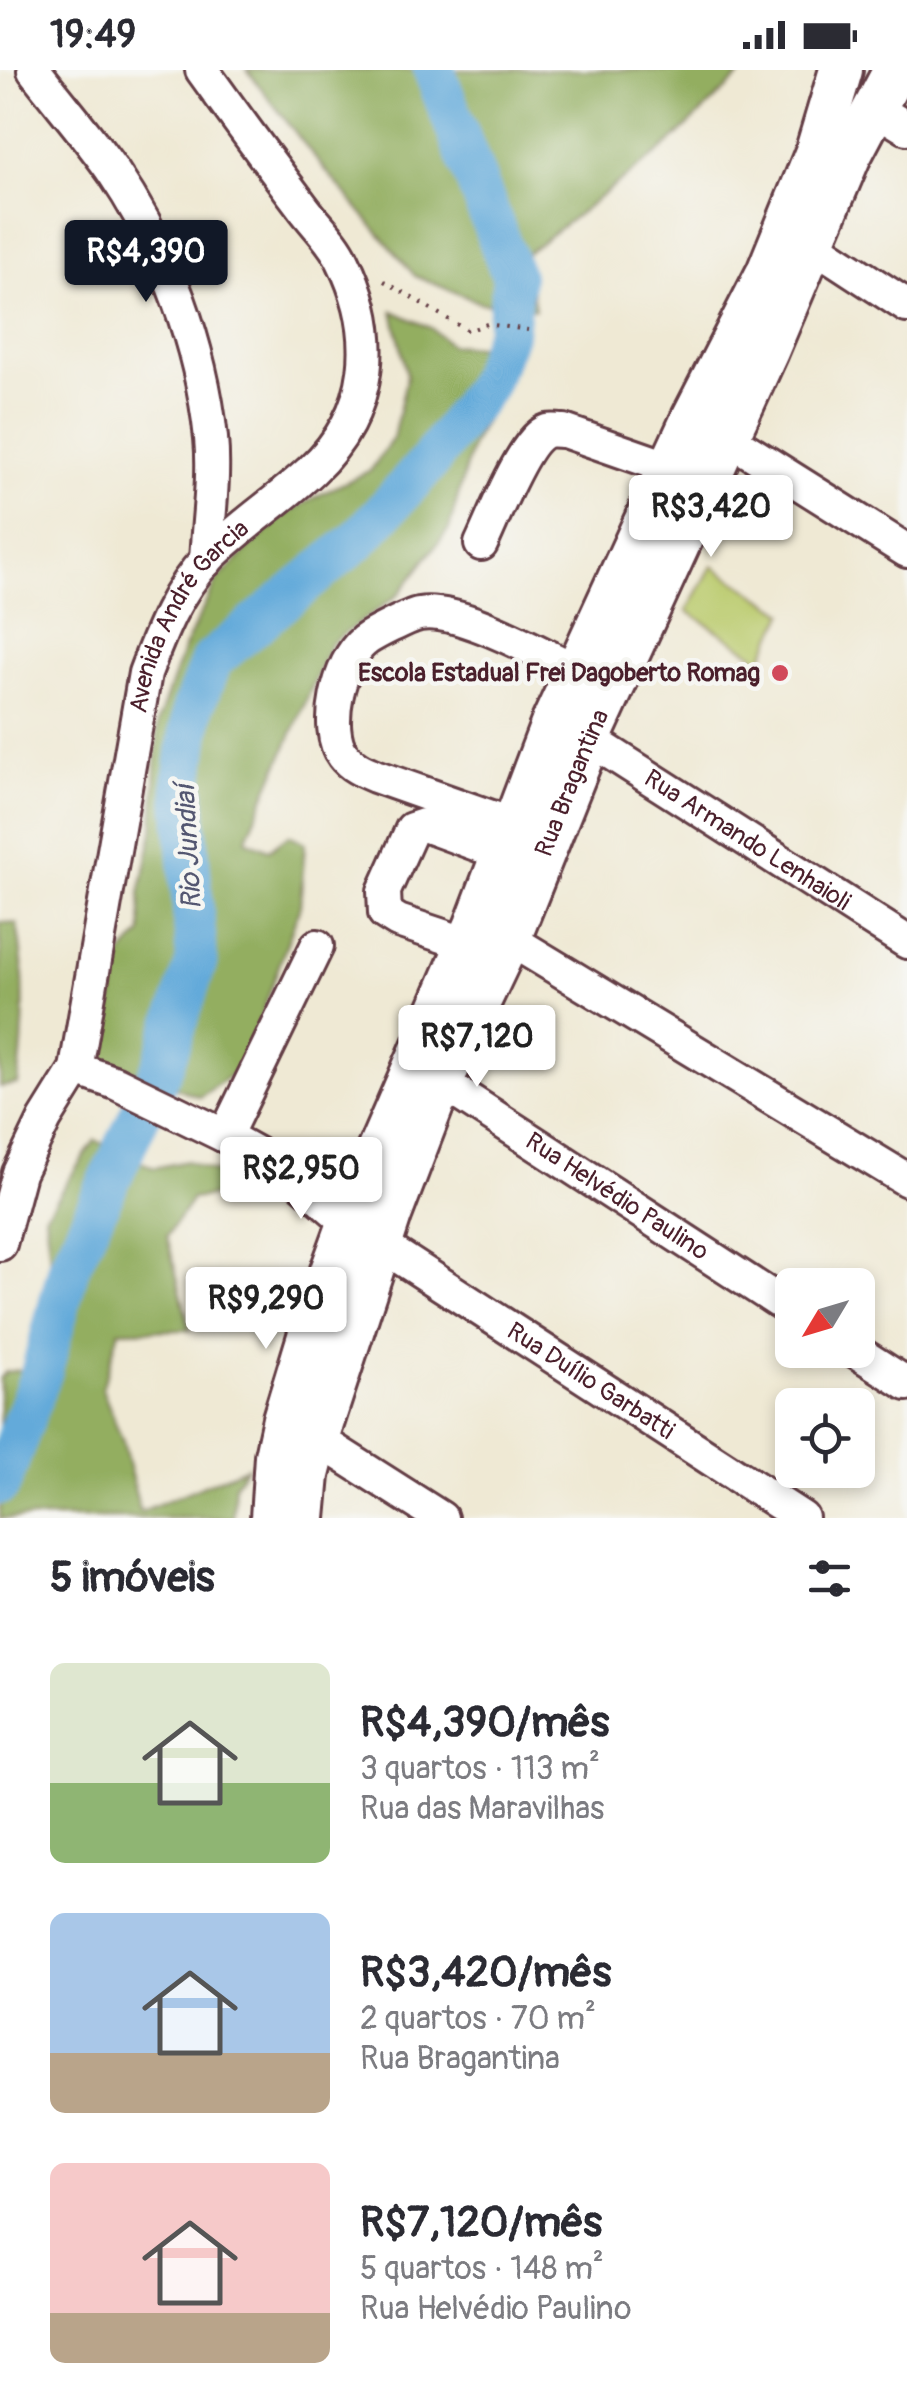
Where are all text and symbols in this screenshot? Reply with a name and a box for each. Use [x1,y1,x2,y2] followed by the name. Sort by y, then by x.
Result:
[50,11,136,59] text: 19:49
[54,220,238,305] pin: R$4,390
[87,232,205,272] text: R$4,390
[619,475,803,560] pin: R$3,420
[651,487,771,527] text: R$3,420
[123,513,255,715] street label: Avenida André Garcia
[358,658,760,689] place label: Escola Estadual Frei Dagoberto Romag
[769,662,791,684] marker: Escola Estadual Frei Dagoberto Romag
[528,704,616,861] street label: Rua Bragantina
[638,763,857,918] street label: Rua Armando Lenhaioli
[168,778,210,910] water label: Rio Jundiaí
[385,1005,569,1090] pin: R$7,120
[420,1017,534,1057] text: R$7,120
[520,1126,715,1267] street label: Rua Helvédio Paulino
[209,1137,393,1222] pin: R$2,950
[242,1149,360,1189] text: R$2,950
[174,1267,358,1352] pin: R$9,290
[775,1268,875,1368] north arrow
[775,1268,875,1488] map controls
[208,1279,324,1319] text: R$9,290
[501,1315,680,1447] street label: Rua Duílio Garbatti
[775,1388,875,1488] button: locate
[802,1551,857,1606] icon: filters
[50,1552,214,1604] text: 5 imóveis
[360,1697,609,1749] text: R$4,390/mês
[130,1703,250,1823] icon: home
[360,1749,600,1789] text: 3 quartos · 113 m²
[360,1789,604,1829] text: Rua das Maravilhas
[360,1947,611,1999] text: R$3,420/mês
[130,1953,250,2073] icon: home
[360,1999,596,2039] text: 2 quartos · 70 m²
[360,2039,560,2079] text: Rua Bragantina
[360,2197,602,2249] text: R$7,120/mês
[130,2203,250,2323] icon: home
[360,2249,604,2289] text: 5 quartos · 148 m²
[360,2289,631,2329] text: Rua Helvédio Paulino

